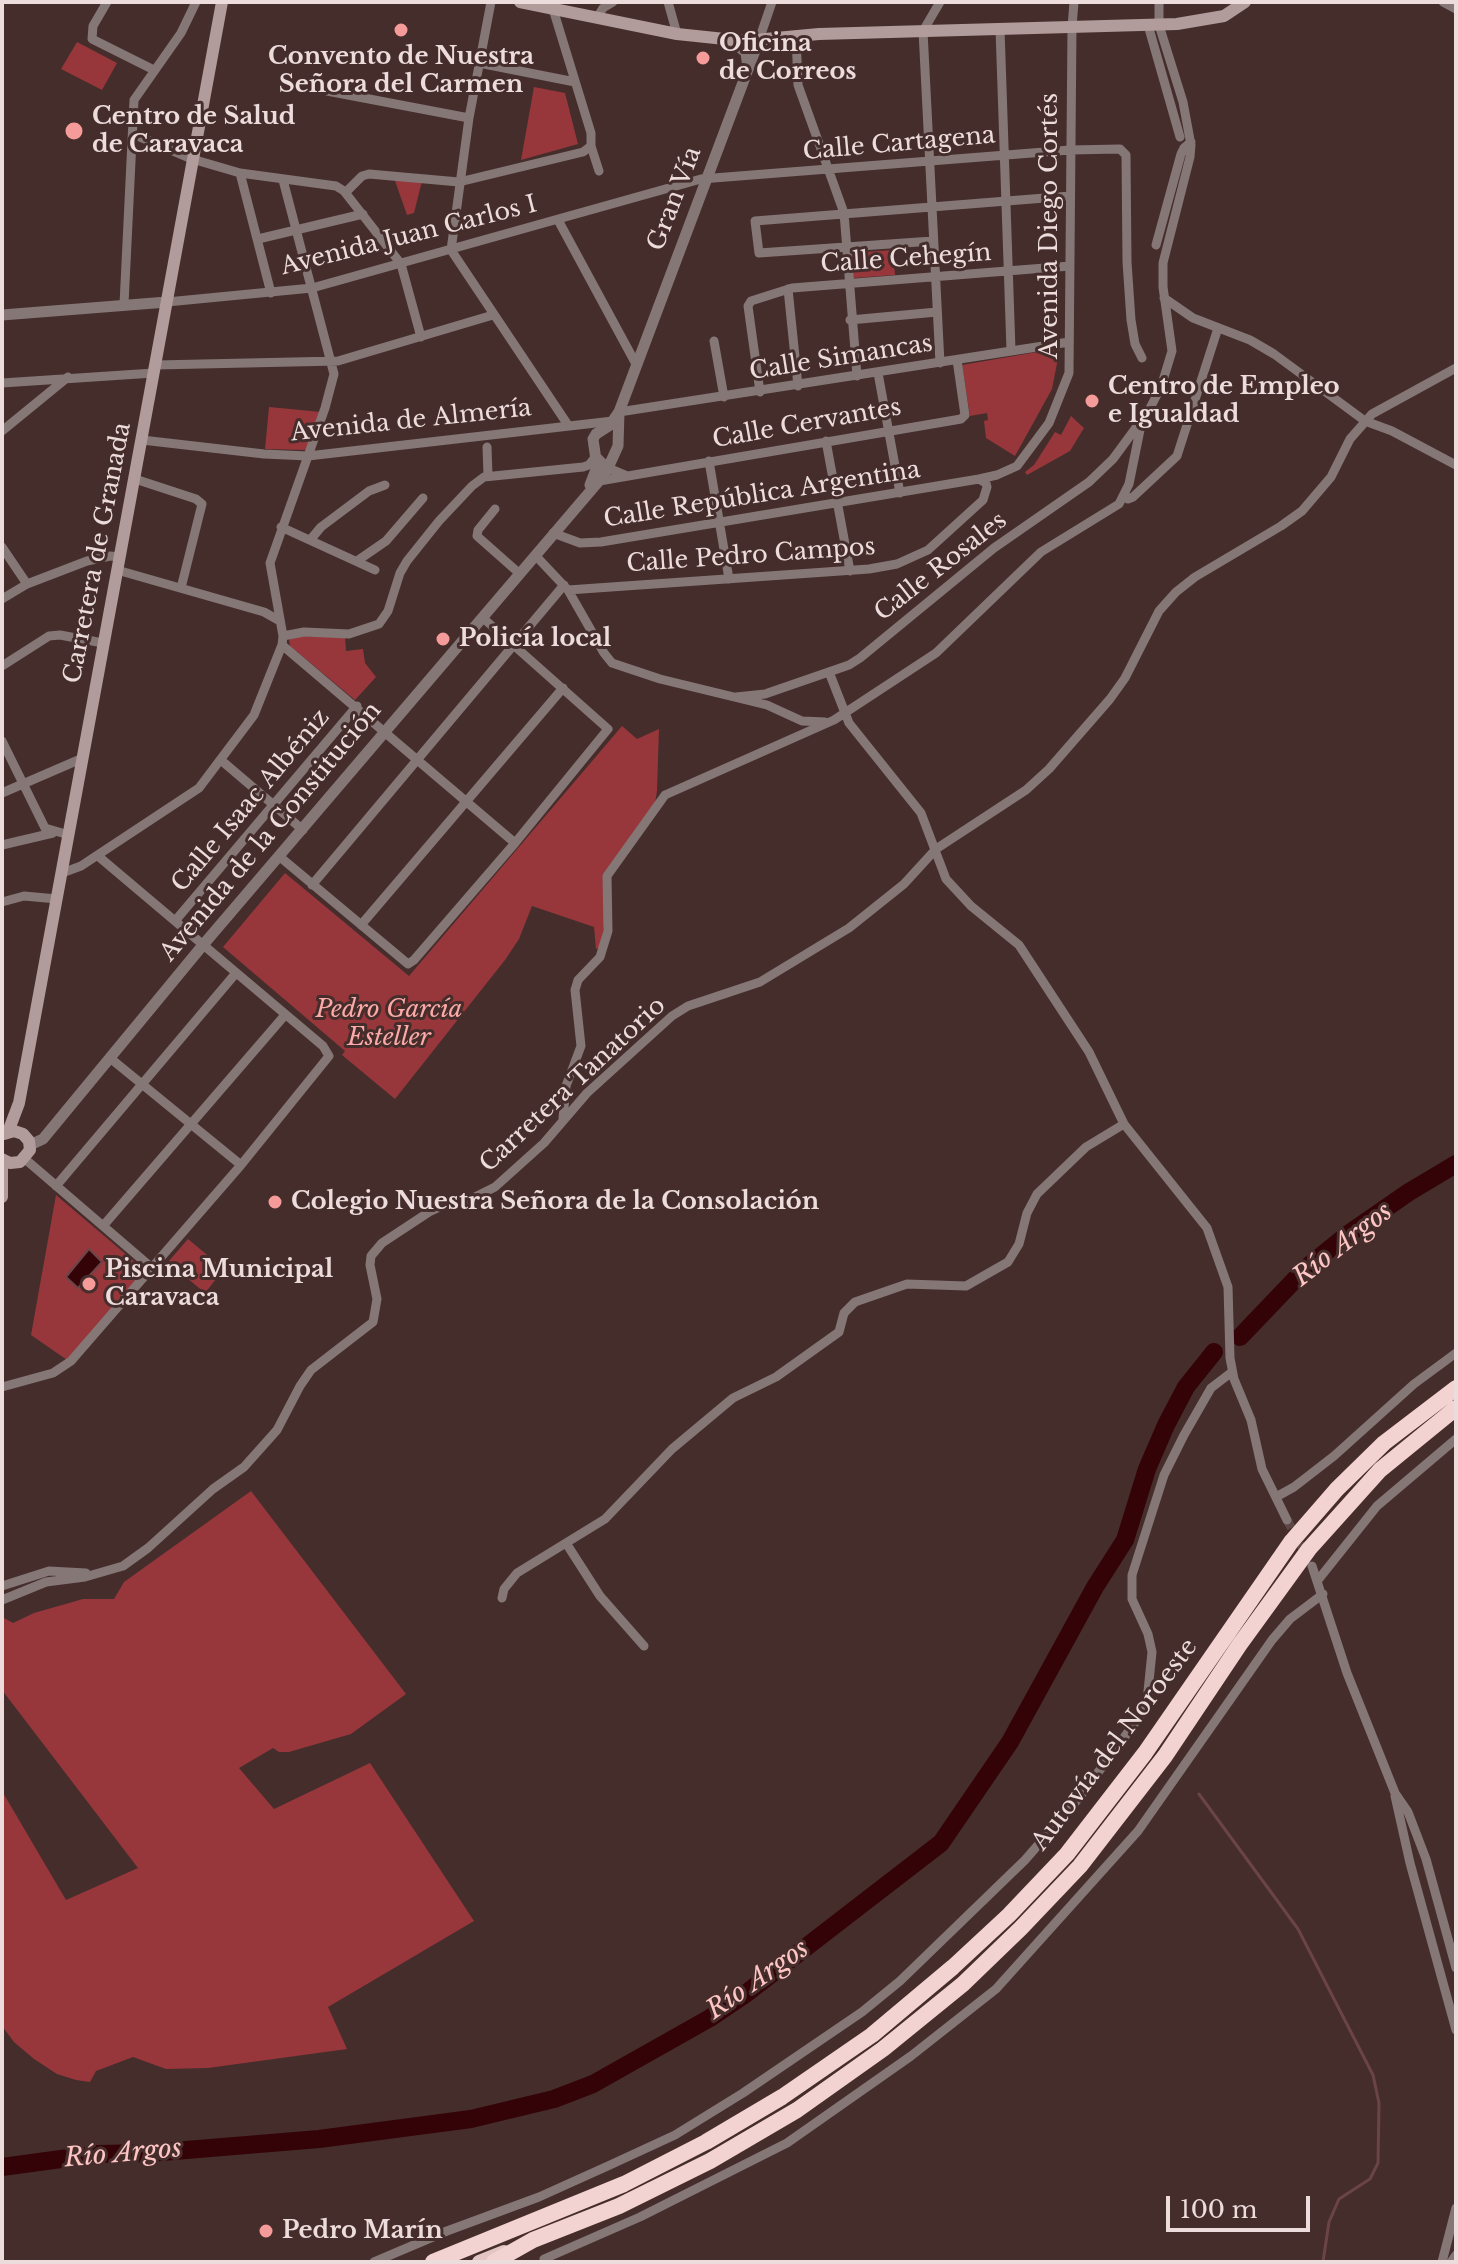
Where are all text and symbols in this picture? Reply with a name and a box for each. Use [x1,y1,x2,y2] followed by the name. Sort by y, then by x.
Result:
[392,21,410,39] marker: Convento de Nuestra Señora del Carmen
[719,30,856,86] place label: Oficina de Correos
[268,43,534,99] place label: Convento de Nuestra Señora del Carmen
[694,49,712,67] marker: Oficina de Correos
[1036,93,1064,359] street label: Avenida Diego Cortés
[92,103,295,159] place label: Centro de Salud de Caravaca
[63,120,85,142] marker: Centro de Salud de Caravaca
[802,121,996,167] street label: Calle Cartagena
[642,143,708,255] street label: Gran Vía
[278,190,540,282] street label: Avenida Juan Carlos I
[820,239,992,279] street label: Calle Cehegín
[747,329,935,387] street label: Calle Simancas
[1108,373,1340,429] place label: Centro de Empleo e Igualdad
[1083,392,1101,410] marker: Centro de Empleo e Igualdad
[710,393,904,455] street label: Calle Cervantes
[289,394,533,448] street label: Avenida de Almería
[59,420,137,686] street label: Carretera de Granada
[602,456,922,534] street label: Calle República Argentina
[869,506,1013,628] street label: Calle Rosales
[626,533,876,579] street label: Calle Pedro Campos
[459,625,611,653] place label: Policía local
[434,630,452,648] marker: Policía local
[154,697,388,967] street label: Avenida de la Constitución
[166,704,336,898] street label: Calle Isaac Albéniz
[474,991,672,1179] street label: Carretera Tanatorio
[315,996,463,1052] park label: Pedro García Esteller
[291,1188,819,1216] place label: Colegio Nuestra Señora de la Consolación
[266,1193,284,1211] marker: Colegio Nuestra Señora de la Consolación
[1287,1196,1399,1294] water label: Río Argos
[105,1256,333,1312] place label: Piscina Municipal Caravaca
[80,1275,98,1293] marker: Piscina Municipal Caravaca
[1026,1634,1204,1856] street label: Autovía del Noroeste
[701,1933,815,2027] water label: Río Argos
[63,2133,183,2175] water label: Río Argos
[1170,2180,1314,2230] scale bar
[1180,2195,1258,2224] text: 100 m
[282,2217,443,2245] place label: Pedro Marín
[257,2222,275,2240] marker: Pedro Marín

